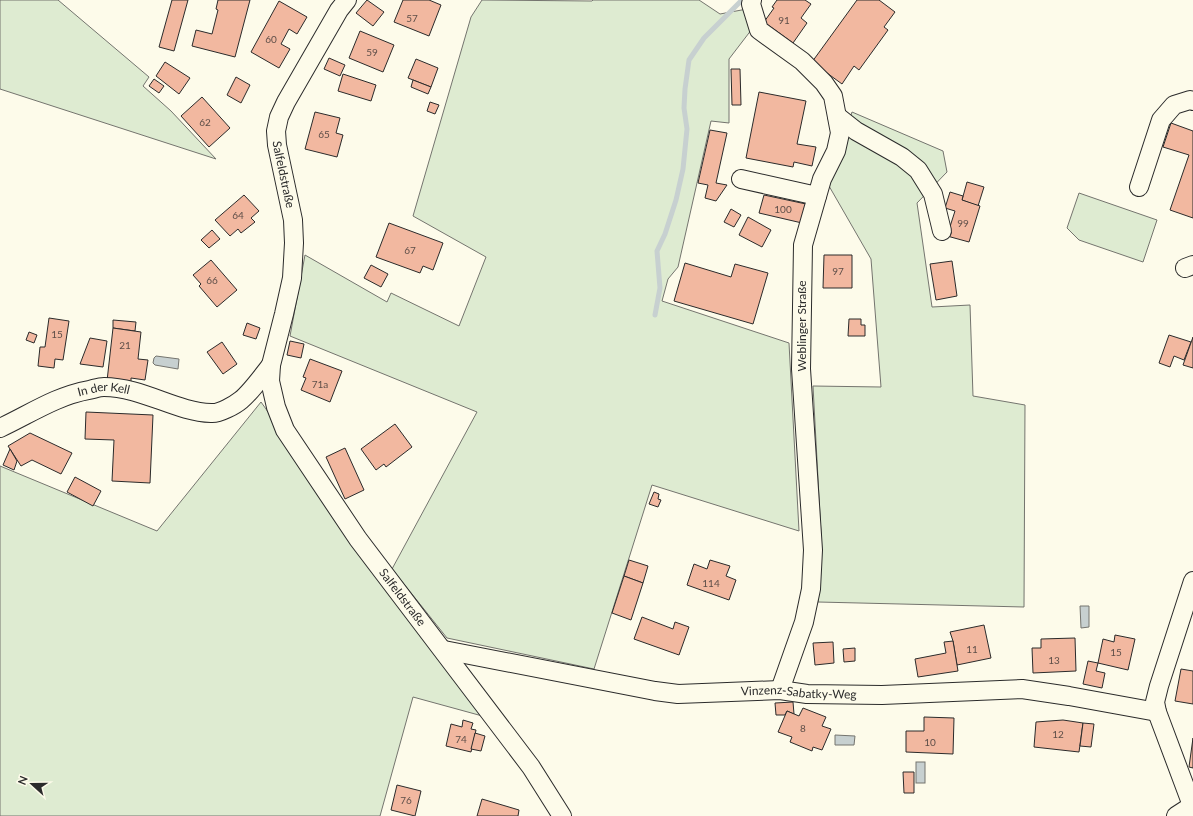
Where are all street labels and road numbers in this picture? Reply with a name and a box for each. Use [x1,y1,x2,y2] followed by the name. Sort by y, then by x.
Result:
[270,140,298,209] street label: Salfeldstraße
[794,281,809,371] street label: Weblinger Straße
[76,379,132,399] street label: In der Kell
[376,565,429,629] street label: Salfeldstraße
[740,682,857,702] street label: Vinzenz-Sabatky-Weg

